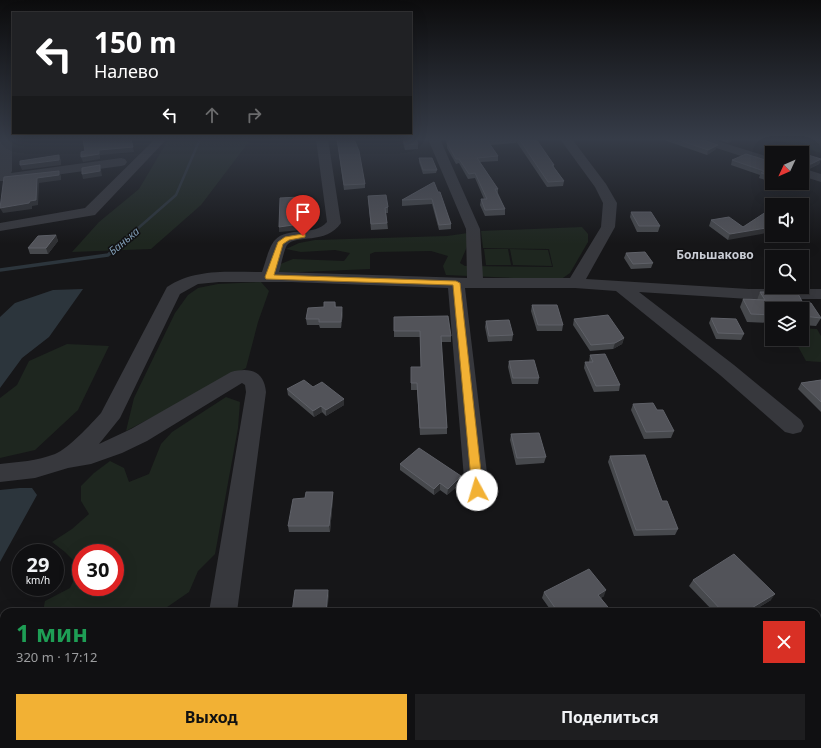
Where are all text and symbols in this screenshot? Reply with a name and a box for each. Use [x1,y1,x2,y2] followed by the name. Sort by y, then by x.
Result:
[94,23,177,61] text: 150 m
[28,28,80,80] icon: left
[94,59,159,83] text: Налево
[159,104,181,126] icon: left
[201,104,223,126] icon: ahead
[243,104,265,126] icon: right
[765,146,809,190] north arrow
[765,146,809,346] map controls
[286,195,320,236] pin
[765,198,809,242] button: sound
[292,201,314,223] icon: arrive
[105,223,142,258] water label: Банька
[676,246,754,263] district label: Большаково
[765,250,809,294] button: search
[765,302,809,346] button: layers
[456,469,498,511] position arrow
[72,544,124,596] speed limit sign: 30
[27,551,49,578] text: 29
[26,573,50,587] text: km/h
[16,616,88,649] text: 1 мин
[763,621,805,663] button: close
[16,648,97,666] text: 320 m · 17:12
[16,694,407,740] button: Выход
[415,694,805,740] button: Поделиться

